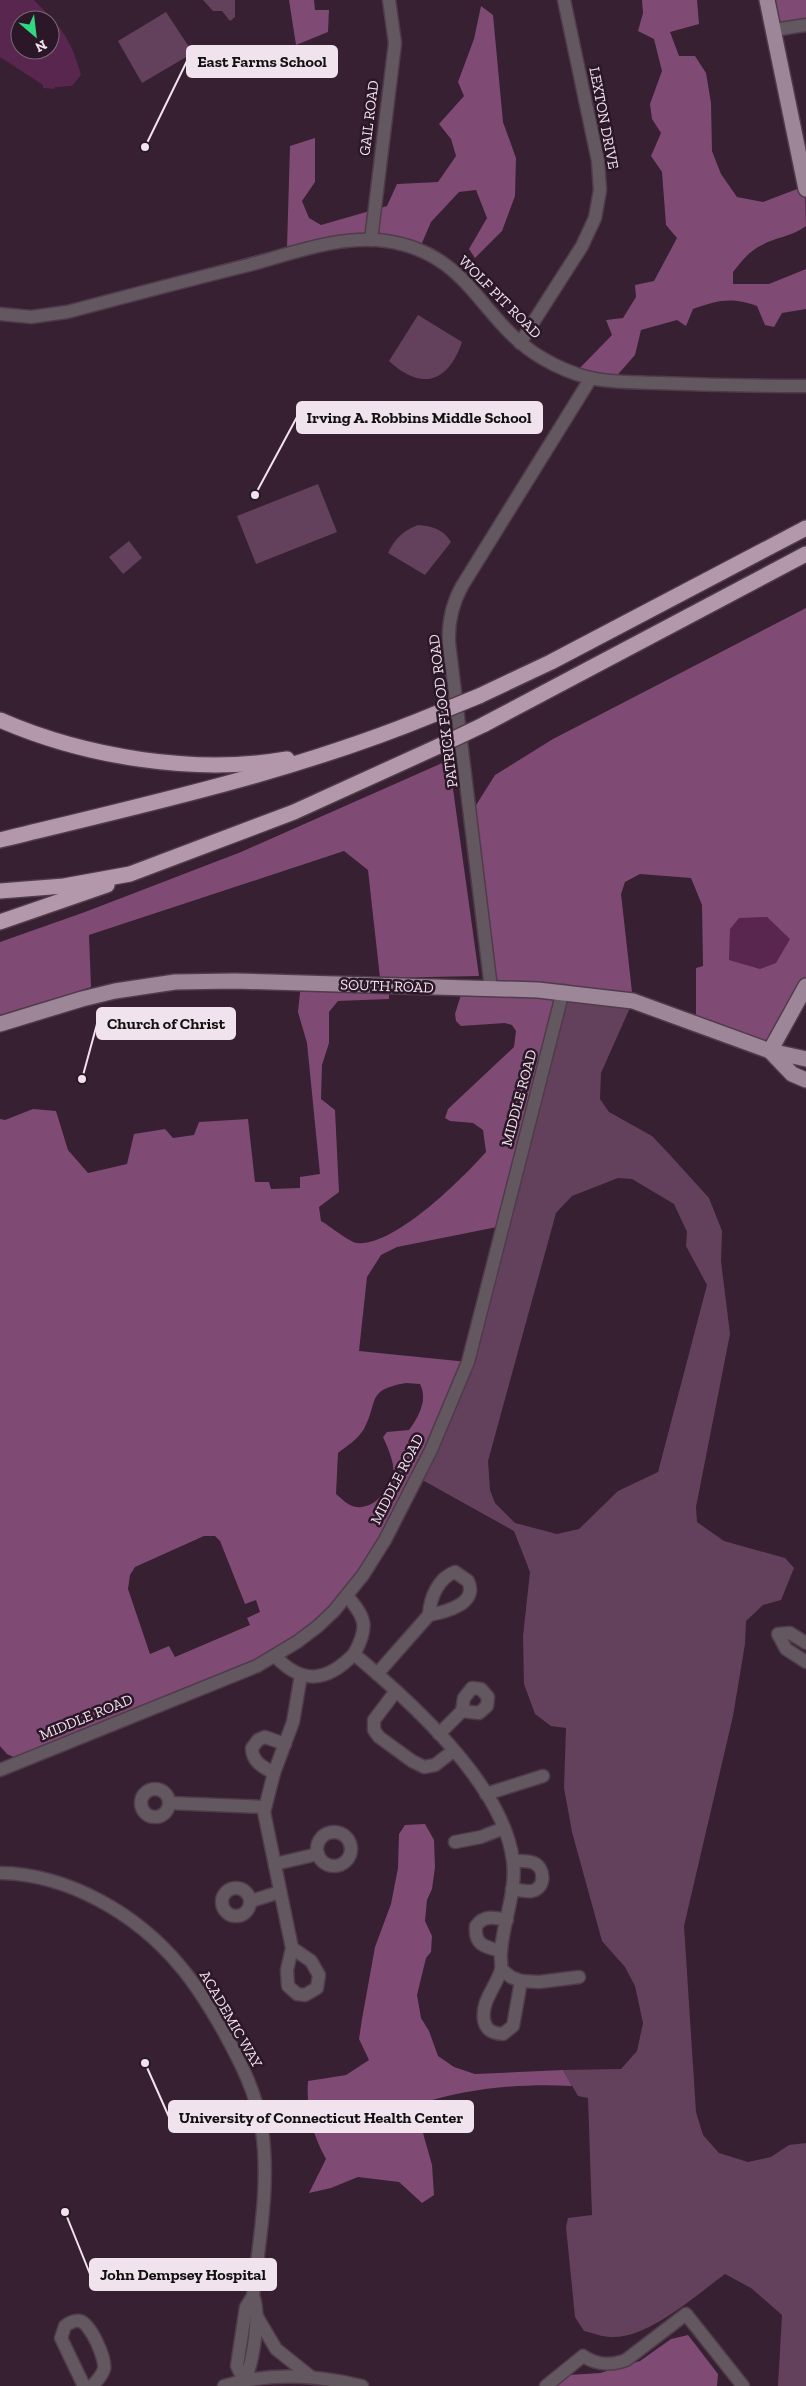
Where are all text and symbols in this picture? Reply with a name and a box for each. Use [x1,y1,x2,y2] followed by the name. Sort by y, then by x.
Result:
[10,10,60,60] north arrow
[32,36,50,56] text: N
[187,46,337,77] callout: East Farms School
[197,52,327,71] text: East Farms School
[585,65,623,171] street label: LEXTON DRIVE
[355,79,383,157] street label: GAIL ROAD
[455,252,545,342] street label: WOLF PIT ROAD
[297,402,542,433] callout: Irving A. Robbins Middle School
[307,408,532,427] text: Irving A. Robbins Middle School
[425,633,461,789] street label: PATRICK FLOOD ROAD
[340,975,434,997] street label: SOUTH ROAD
[97,1008,235,1039] callout: Church of Christ
[107,1014,226,1033] text: Church of Christ
[497,1048,541,1148] street label: MIDDLE ROAD
[366,1431,428,1527] street label: MIDDLE ROAD
[37,1690,135,1744] street label: MIDDLE ROAD
[196,1967,267,2072] street label: ACADEMIC WAY
[169,2101,473,2132] callout: University of Connecticut Health Center
[179,2108,463,2127] text: University of Connecticut Health Center
[90,2259,276,2290] callout: John Dempsey Hospital
[100,2265,266,2284] text: John Dempsey Hospital

